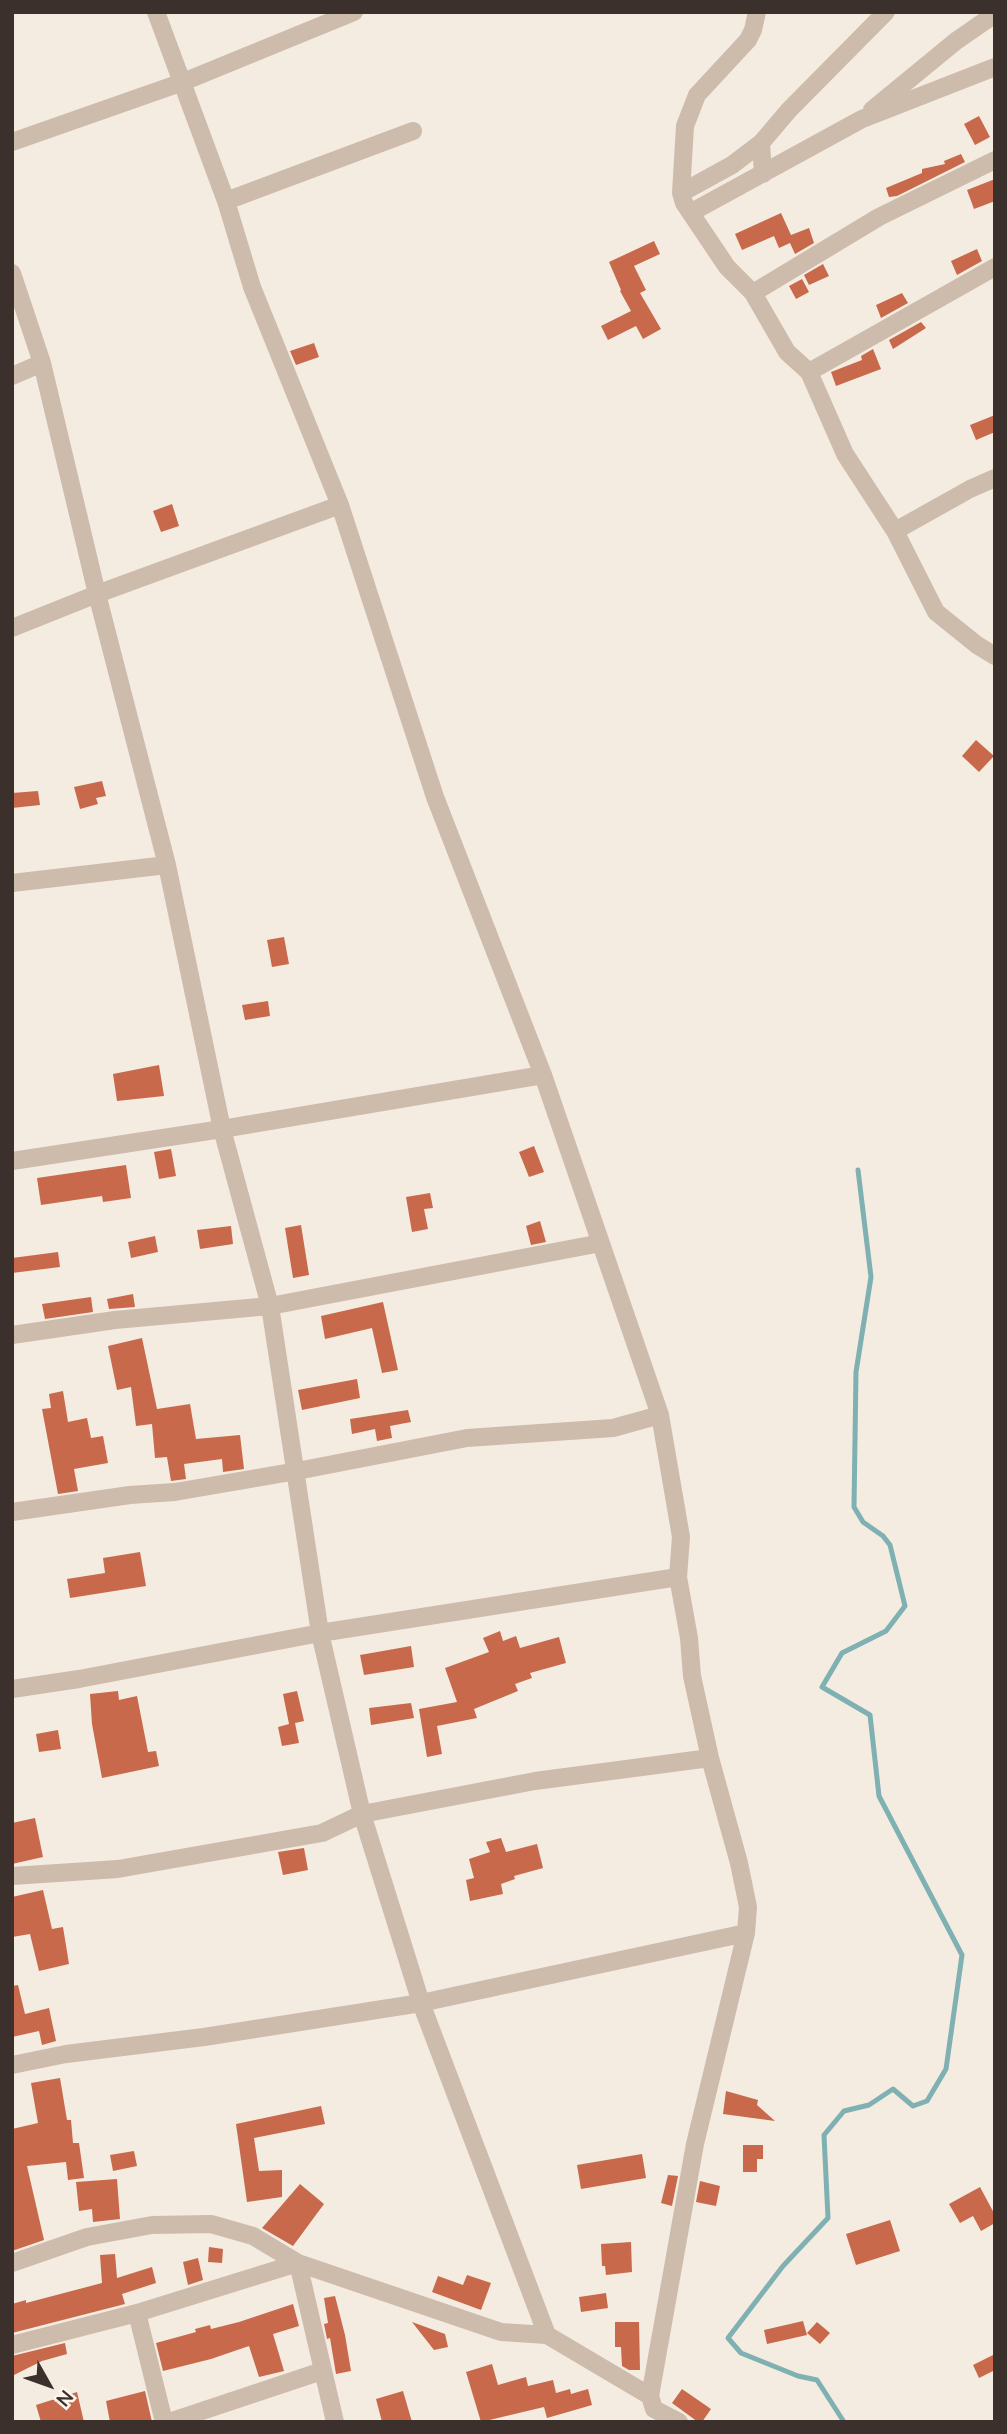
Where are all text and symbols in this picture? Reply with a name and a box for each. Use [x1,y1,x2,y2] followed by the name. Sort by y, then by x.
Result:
[14,2350,84,2420] north arrow
[51,2385,79,2412] text: N

